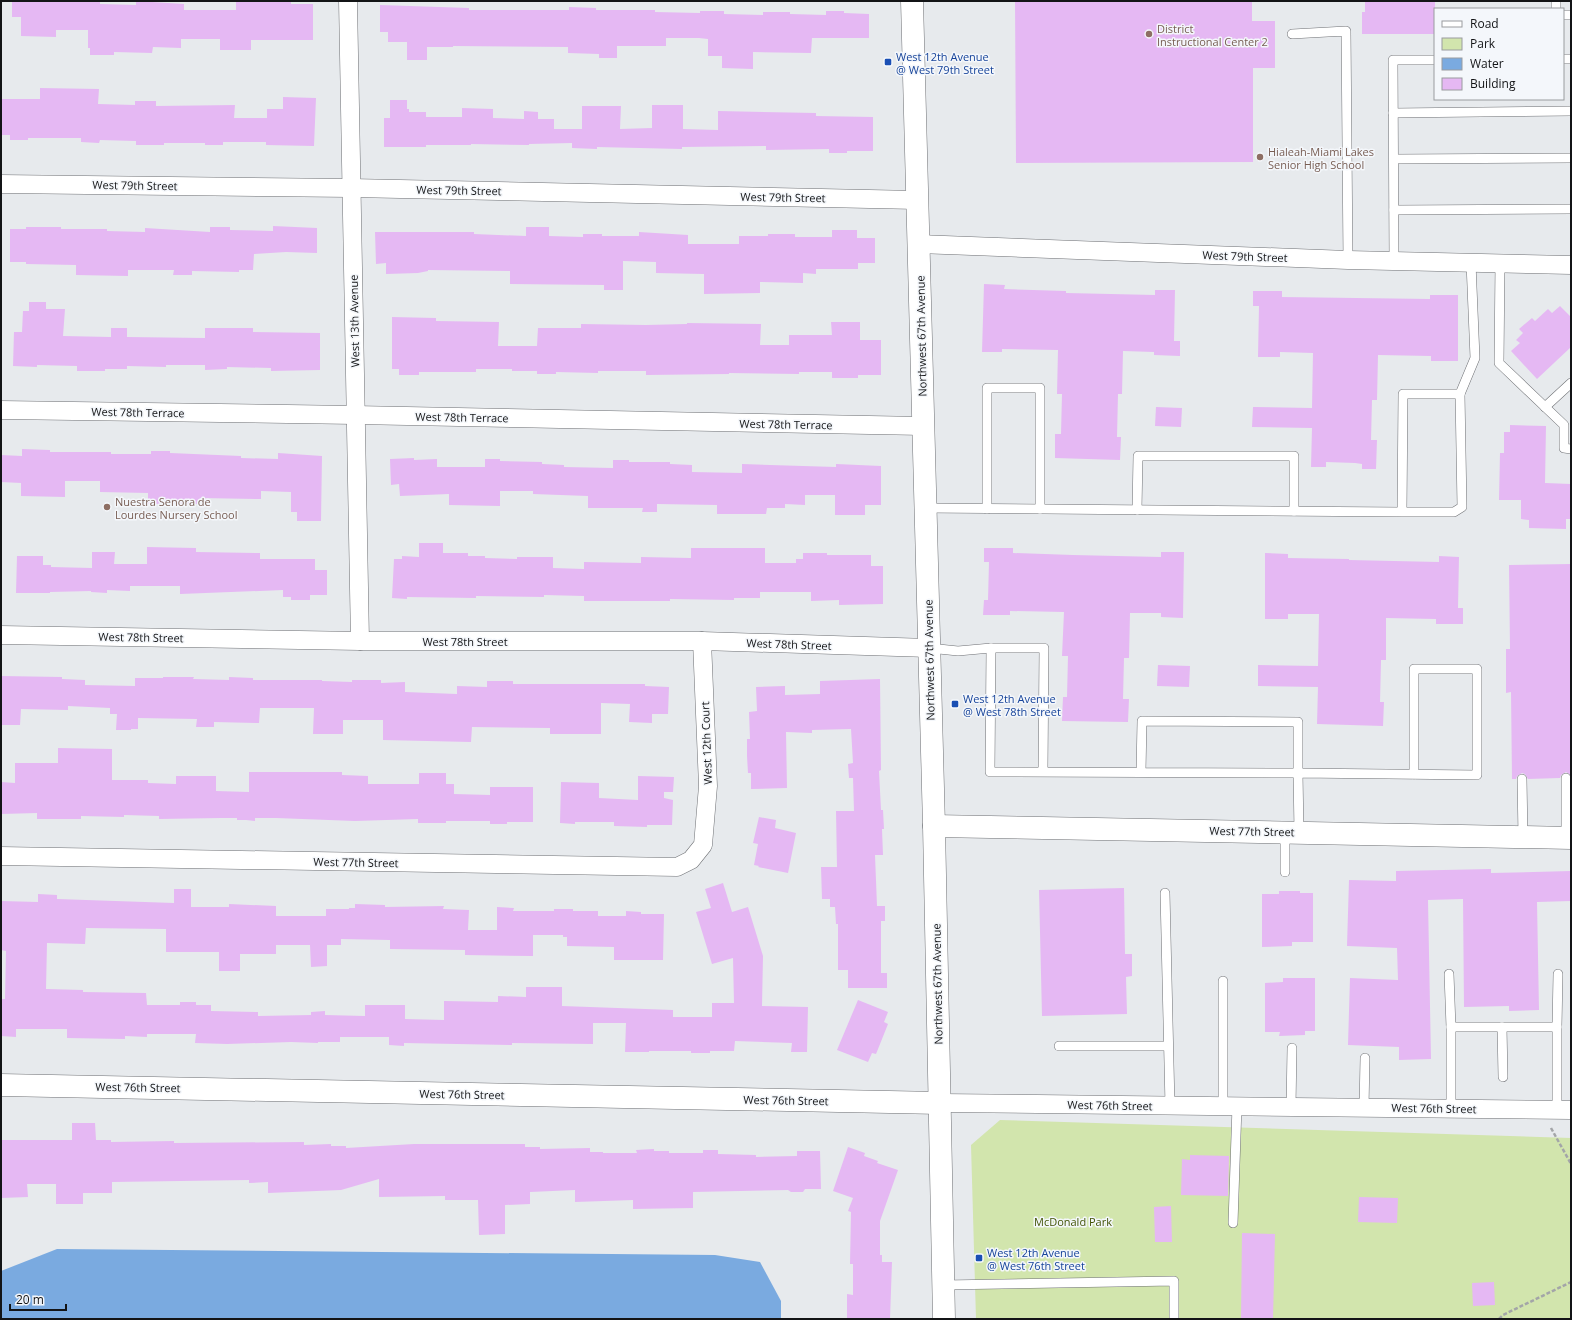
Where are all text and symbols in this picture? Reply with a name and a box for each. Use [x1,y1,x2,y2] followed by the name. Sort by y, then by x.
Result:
[1434,8,1564,100] legend
[1470,15,1499,32] text: Road
[1157,21,1268,49] place label: District Instructional Center 2
[1144,29,1154,39] marker: District Instructional Center 2
[1470,35,1496,52] text: Park
[896,49,994,77] place label: West 12th Avenue @ West 79th Street
[1470,55,1504,72] text: Water
[883,57,893,67] marker: West 12th Avenue @ West 79th Street
[1470,75,1516,92] text: Building
[1268,144,1374,172] place label: Hialeah-Miami Lakes Senior High School
[1255,152,1265,162] marker: Hialeah-Miami Lakes Senior High School
[92,177,178,193] street label: West 79th Street
[416,182,502,198] street label: West 79th Street
[740,189,826,205] street label: West 79th Street
[1202,247,1288,265] street label: West 79th Street
[346,274,362,368] street label: West 13th Avenue
[912,275,930,397] street label: Northwest 67th Avenue
[91,404,185,420] street label: West 78th Terrace
[415,409,509,425] street label: West 78th Terrace
[739,416,833,432] street label: West 78th Terrace
[115,494,237,522] place label: Nuestra Senora de Lourdes Nursery School
[102,502,112,512] marker: Nuestra Senora de Lourdes Nursery School
[920,599,938,721] street label: Northwest 67th Avenue
[98,629,184,645] street label: West 78th Street
[422,634,508,649] street label: West 78th Street
[746,635,832,653] street label: West 78th Street
[963,691,1061,719] place label: West 12th Avenue @ West 78th Street
[950,699,960,709] marker: West 12th Avenue @ West 78th Street
[697,701,715,785] street label: West 12th Court
[1209,823,1295,839] street label: West 77th Street
[313,854,399,870] street label: West 77th Street
[928,923,946,1045] street label: Northwest 67th Avenue
[95,1079,181,1095] street label: West 76th Street
[419,1086,505,1102] street label: West 76th Street
[743,1092,829,1108] street label: West 76th Street
[1067,1097,1153,1113] street label: West 76th Street
[1391,1100,1477,1116] street label: West 76th Street
[1034,1214,1112,1229] park label: McDonald Park
[987,1245,1085,1273] place label: West 12th Avenue @ West 76th Street
[974,1253,984,1263] marker: West 12th Avenue @ West 76th Street
[10,1286,66,1312] scale bar
[16,1291,44,1308] text: 20 m

